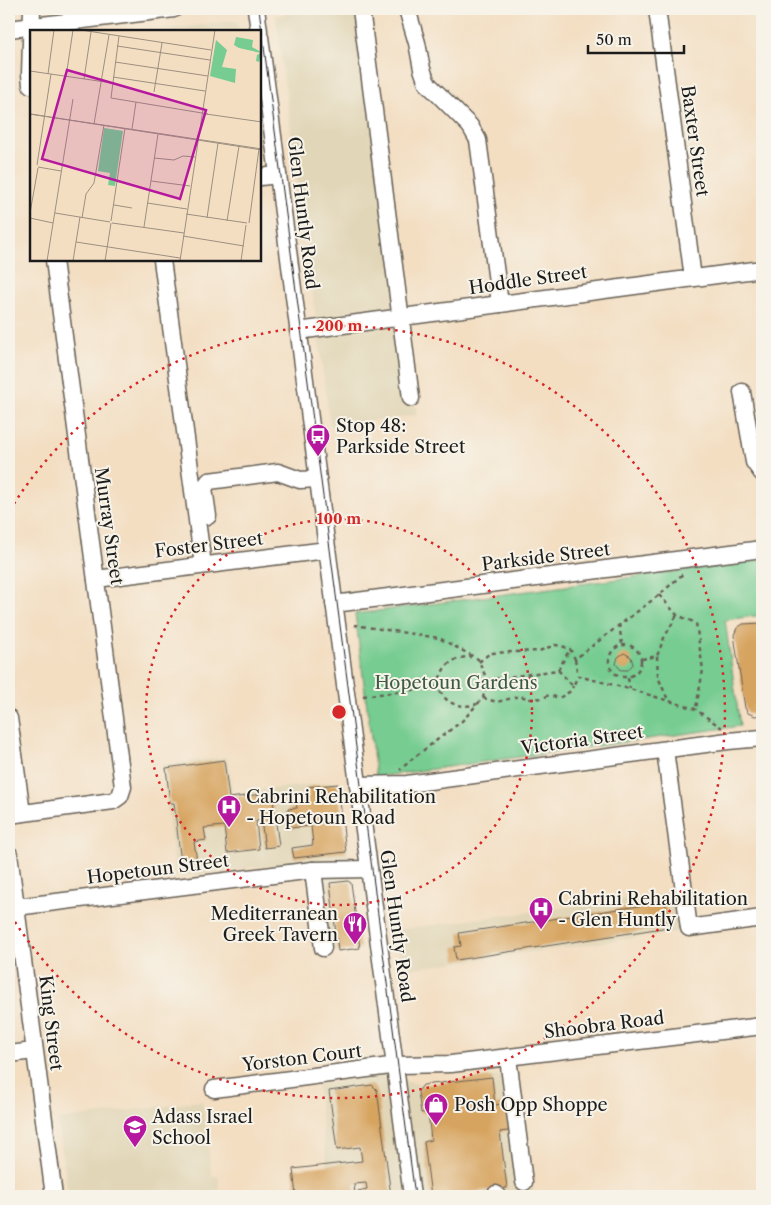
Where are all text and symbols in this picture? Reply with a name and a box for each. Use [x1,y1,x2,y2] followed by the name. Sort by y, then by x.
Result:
[588,22,685,54] scale bar
[30,30,261,261] inset map
[596,30,632,49] text: 50 m
[676,84,714,199] street label: Baxter Street
[283,135,323,291] street label: Glen Huntly Road
[467,261,589,299] street label: Hoddle Street
[316,316,362,335] text: 200 m
[336,415,466,458] place label: Stop 48: Parkside Street
[305,423,331,457] bus stop icon: Stop 48: Parkside Street
[90,466,128,587] street label: Murray Street
[317,509,361,528] text: 100 m
[153,527,265,563] street label: Foster Street
[481,538,612,576] street label: Parkside Street
[374,672,538,694] park label: Hopetoun Gardens
[330,703,348,721] centre of rings
[518,720,645,760] street label: Victoria Street
[246,786,436,829] place label: Cabrini Rehabilitation - Hopetoun Road
[216,794,242,828] hospital icon: Cabrini Rehabilitation - Hopetoun Road
[375,848,419,1004] street label: Glen Huntly Road
[86,849,231,889] street label: Hopetoun Street
[558,888,748,931] place label: Cabrini Rehabilitation - Glen Huntly
[528,896,554,930] hospital icon: Cabrini Rehabilitation - Glen Huntly
[211,903,338,946] place label: Mediterranean Greek Tavern
[342,911,368,945] restaurant icon: Mediterranean Greek Tavern
[34,974,68,1073] street label: King Street
[543,1007,665,1043] street label: Shoobra Road
[240,1040,364,1076] street label: Yorston Court
[423,1092,449,1126] shop icon: Posh Opp Shoppe
[454,1094,608,1116] place label: Posh Opp Shoppe
[151,1106,253,1149] place label: Adass Israel School
[122,1114,148,1148] school or university icon: Adass Israel School

